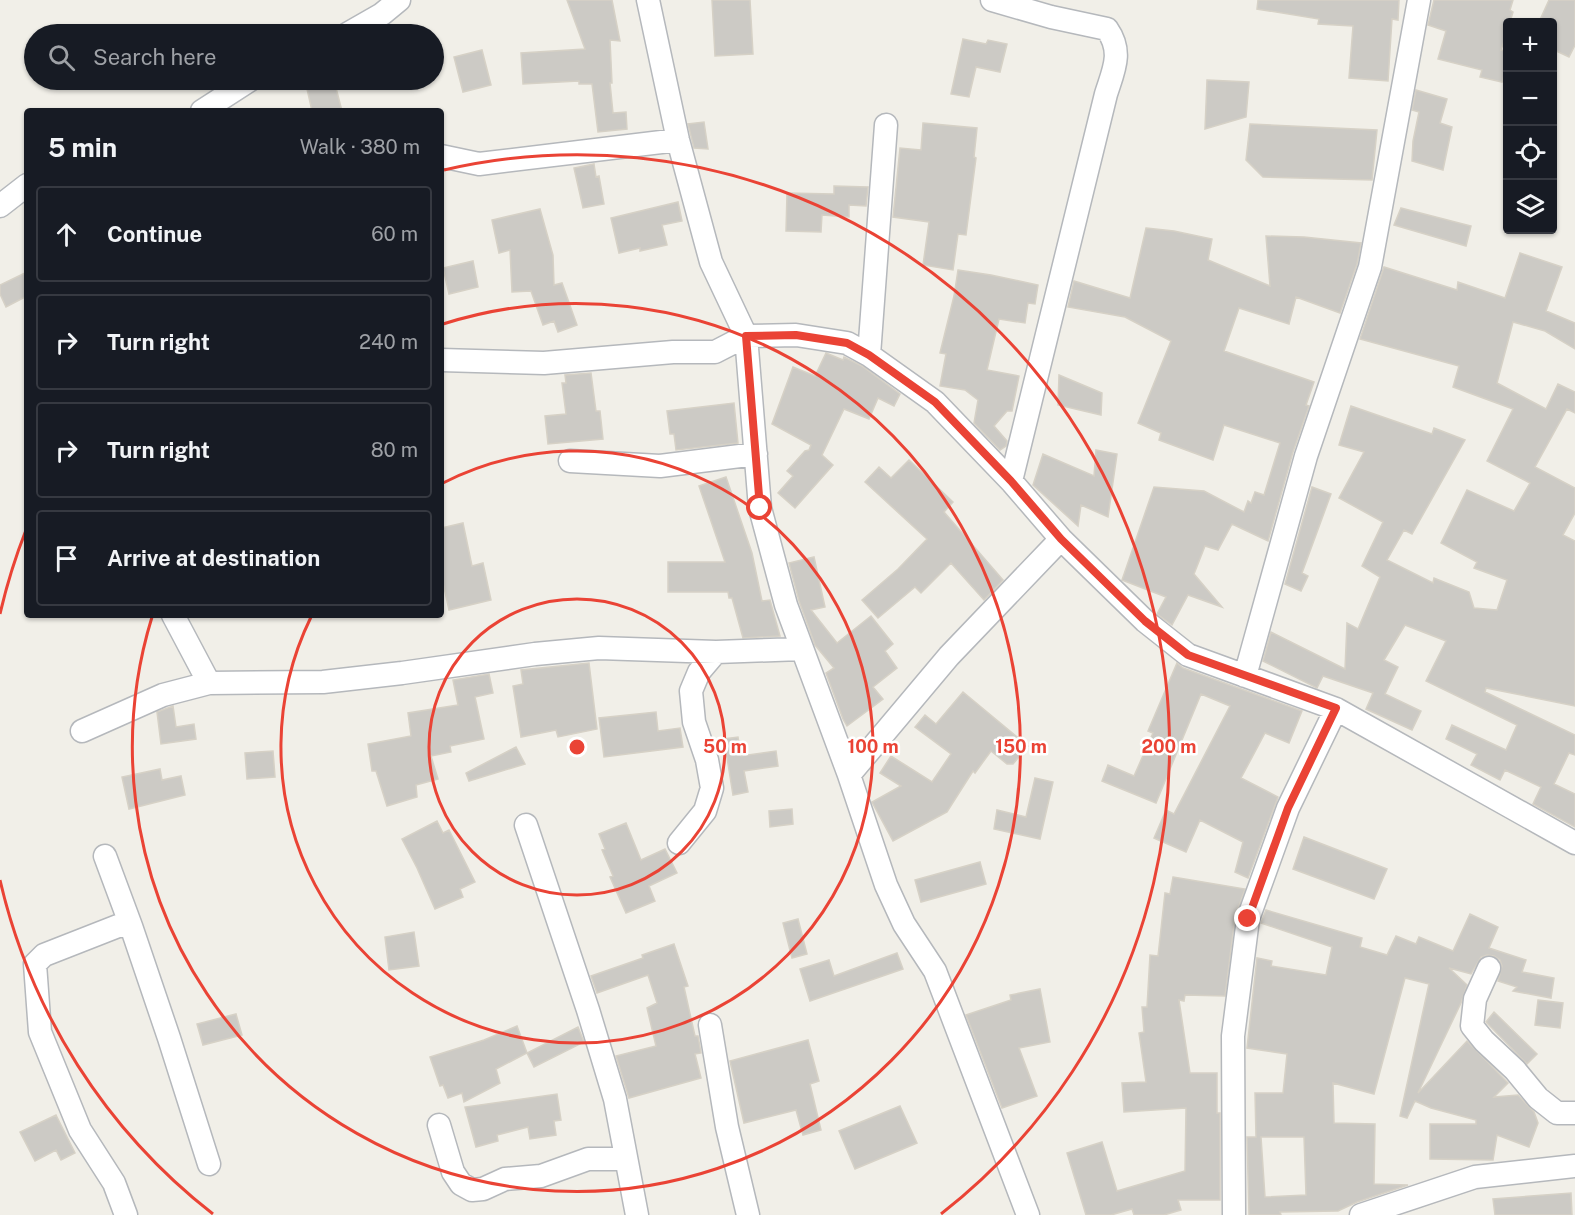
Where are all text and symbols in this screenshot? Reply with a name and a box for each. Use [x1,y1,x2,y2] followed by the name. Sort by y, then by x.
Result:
[1503,18,1557,234] map controls
[1503,18,1557,72] button: +
[24,24,444,90] search box
[45,41,78,74] icon: search
[93,44,217,70] text: Search here
[1503,72,1557,126] button: −
[1503,126,1557,180] button: locate
[48,132,117,163] text: 5 min
[300,135,420,159] text: Walk · 380 m
[1503,180,1557,234] button: layers
[50,218,83,251] icon: ahead
[107,221,202,247] text: Continue
[371,222,418,246] text: 60 m
[50,326,83,359] icon: right
[107,329,210,355] text: Turn right
[359,330,418,354] text: 240 m
[50,434,83,467] icon: right
[107,437,210,463] text: Turn right
[371,438,418,462] text: 80 m
[746,494,772,520] route start
[50,542,83,575] icon: arrive
[107,545,320,571] text: Arrive at destination
[703,736,747,757] text: 50 m
[847,736,899,757] text: 100 m
[995,736,1047,757] text: 150 m
[1142,736,1196,757] text: 200 m
[567,737,587,757] centre of rings
[1234,905,1260,931] route end

